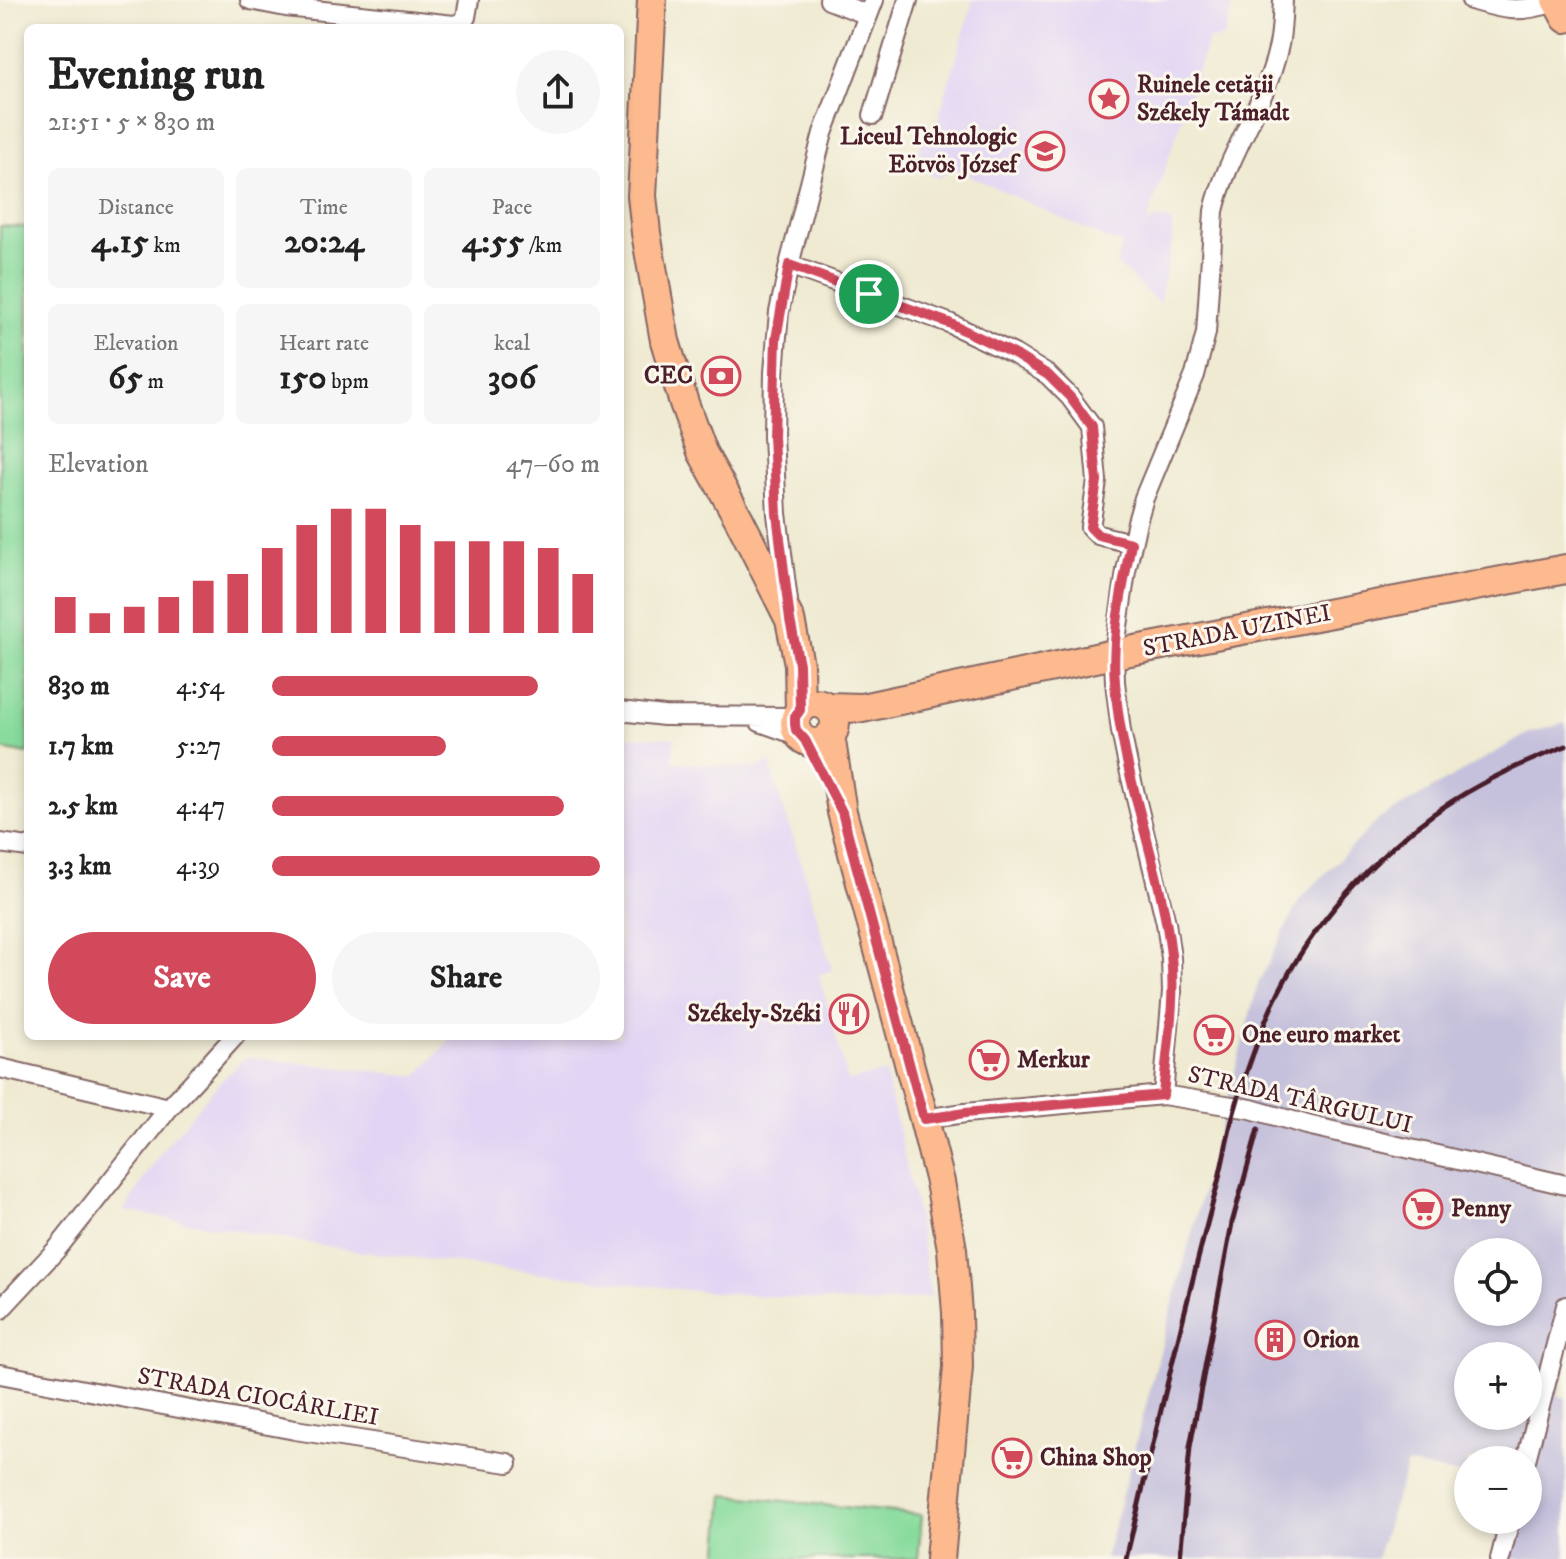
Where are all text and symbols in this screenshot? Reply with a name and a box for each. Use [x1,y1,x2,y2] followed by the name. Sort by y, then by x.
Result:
[48,48,265,103] text: Evening run
[516,50,600,134] button: share
[1137,70,1290,128] place label: Ruinele cetății Székely Támadt
[1088,78,1130,120] place icon: Ruinele cetății Székely Támadt
[48,106,215,139] text: 21:51 · 5 × 830 m
[840,122,1021,180] place label: Liceul Tehnologic Eötvös József
[1024,130,1066,172] school or university icon: Liceul Tehnologic Eötvös József
[98,194,174,221] text: Distance
[300,194,348,221] text: Time
[492,194,532,221] text: Pace
[91,221,149,263] text: 4.15
[284,221,364,263] text: 20:24
[462,221,524,263] text: 4:55
[149,232,181,259] text: km
[524,232,562,259] text: /km
[835,260,903,328] pin
[847,272,891,316] icon: arrive
[93,330,179,357] text: Elevation
[279,330,369,357] text: Heart rate
[494,330,530,357] text: kcal
[700,355,742,397] bank icon: CEC
[108,357,143,399] text: 65
[279,357,326,399] text: 150
[488,357,536,399] text: 306
[644,361,693,391] place label: CEC
[143,368,164,395] text: m
[326,368,369,395] text: bpm
[48,448,149,481] text: Elevation
[506,448,600,481] text: 47–60 m
[1141,598,1333,664] street label: STRADA UZINEI
[48,670,110,703] text: 830 m
[176,670,224,703] text: 4:54
[48,730,114,763] text: 1.7 km
[176,730,222,763] text: 5:27
[48,790,118,823] text: 2.5 km
[176,790,226,823] text: 4:47
[48,850,112,883] text: 3.3 km
[176,850,220,883] text: 4:39
[48,932,316,1024] button: Save
[332,932,600,1024] button: Share
[828,993,870,1035] restaurant icon: Székely-Széki
[688,999,821,1029] place label: Székely-Széki
[1193,1014,1235,1056] supermarket icon: One euro market
[1242,1020,1400,1050] place label: One euro market
[968,1039,1010,1081] supermarket icon: Merkur
[1017,1045,1091,1075] place label: Merkur
[1185,1059,1415,1140] street label: STRADA TÂRGULUI
[1402,1188,1444,1230] supermarket icon: Penny
[1451,1194,1511,1224] place label: Penny
[1454,1238,1542,1534] map controls
[1454,1238,1542,1326] button: locate
[1254,1319,1296,1361] building icon: Orion
[1303,1325,1360,1355] place label: Orion
[1454,1342,1542,1430] button: +
[135,1360,381,1433] street label: STRADA CIOCÂRLIEI
[991,1437,1033,1479] supermarket icon: China Shop
[1040,1443,1151,1473] place label: China Shop
[1454,1446,1542,1534] button: −

